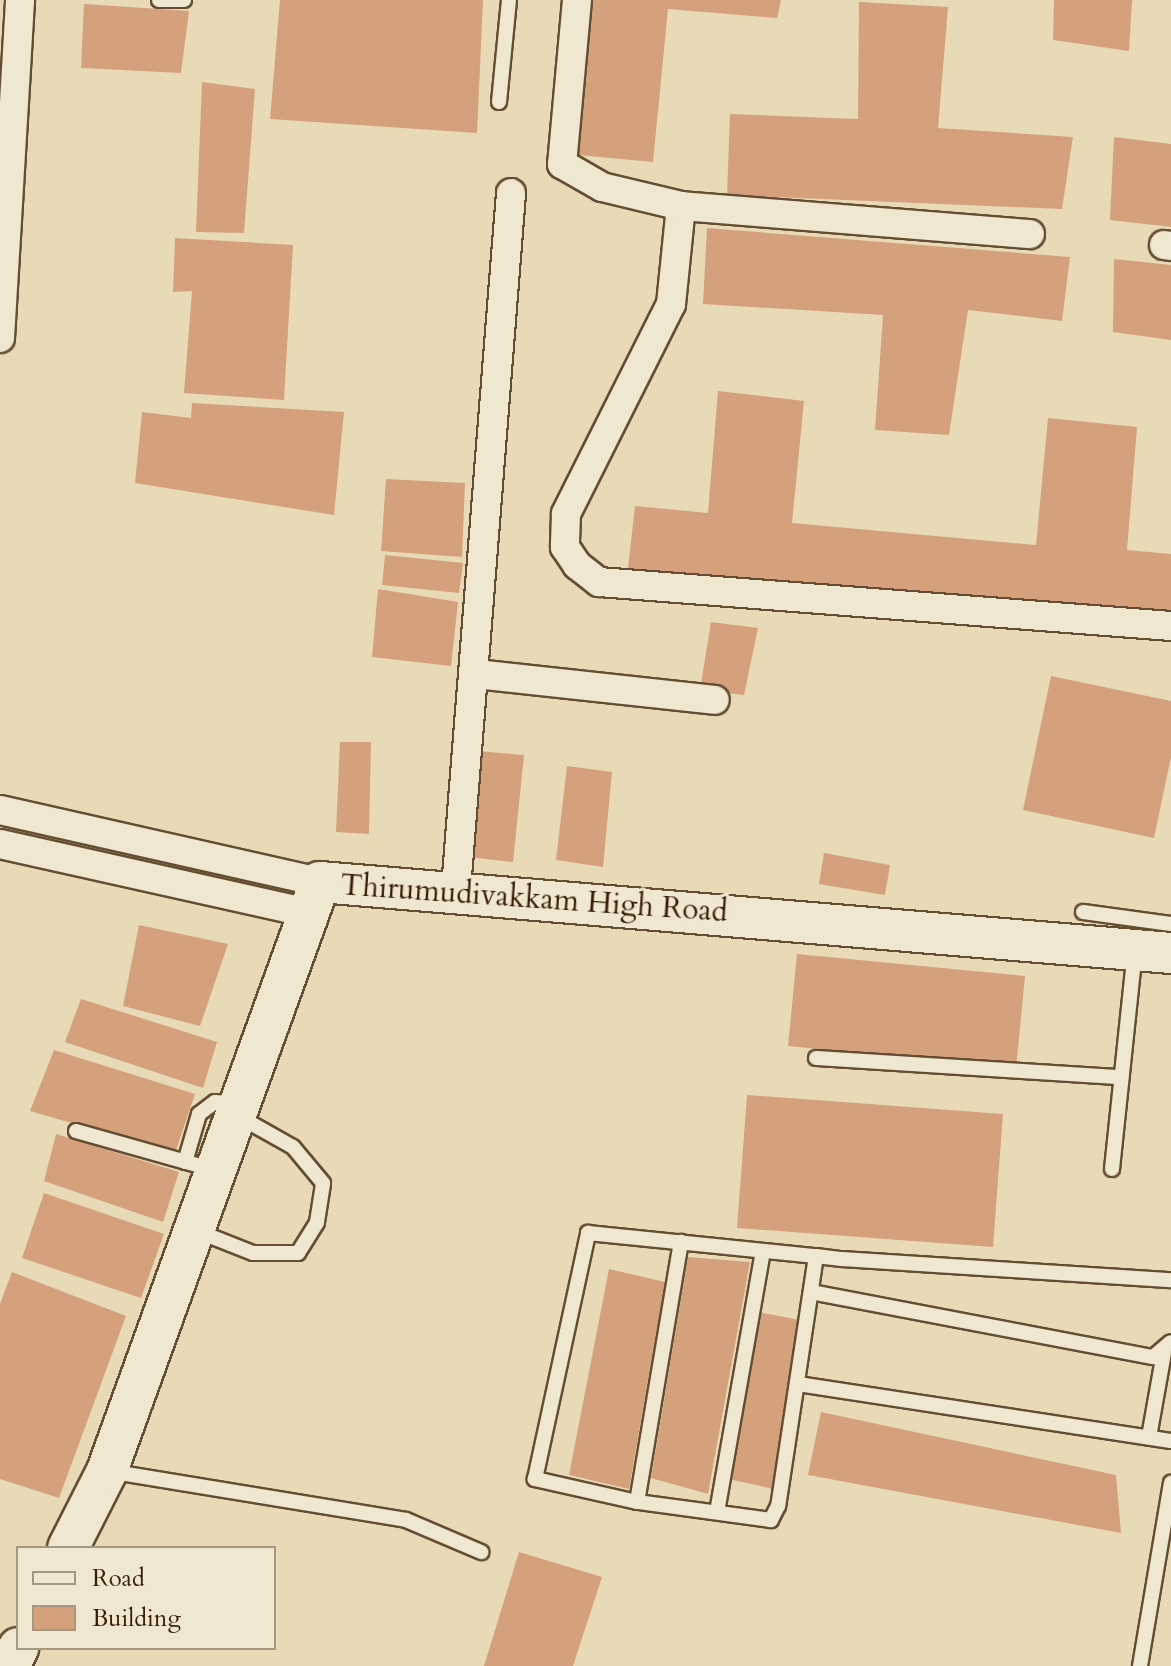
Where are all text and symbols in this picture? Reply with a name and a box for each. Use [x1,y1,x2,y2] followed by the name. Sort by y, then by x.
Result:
[339,868,729,930] street label: Thirumudivakkam High Road
[16,1546,276,1650] legend
[92,1562,145,1595] text: Road
[92,1602,181,1635] text: Building

